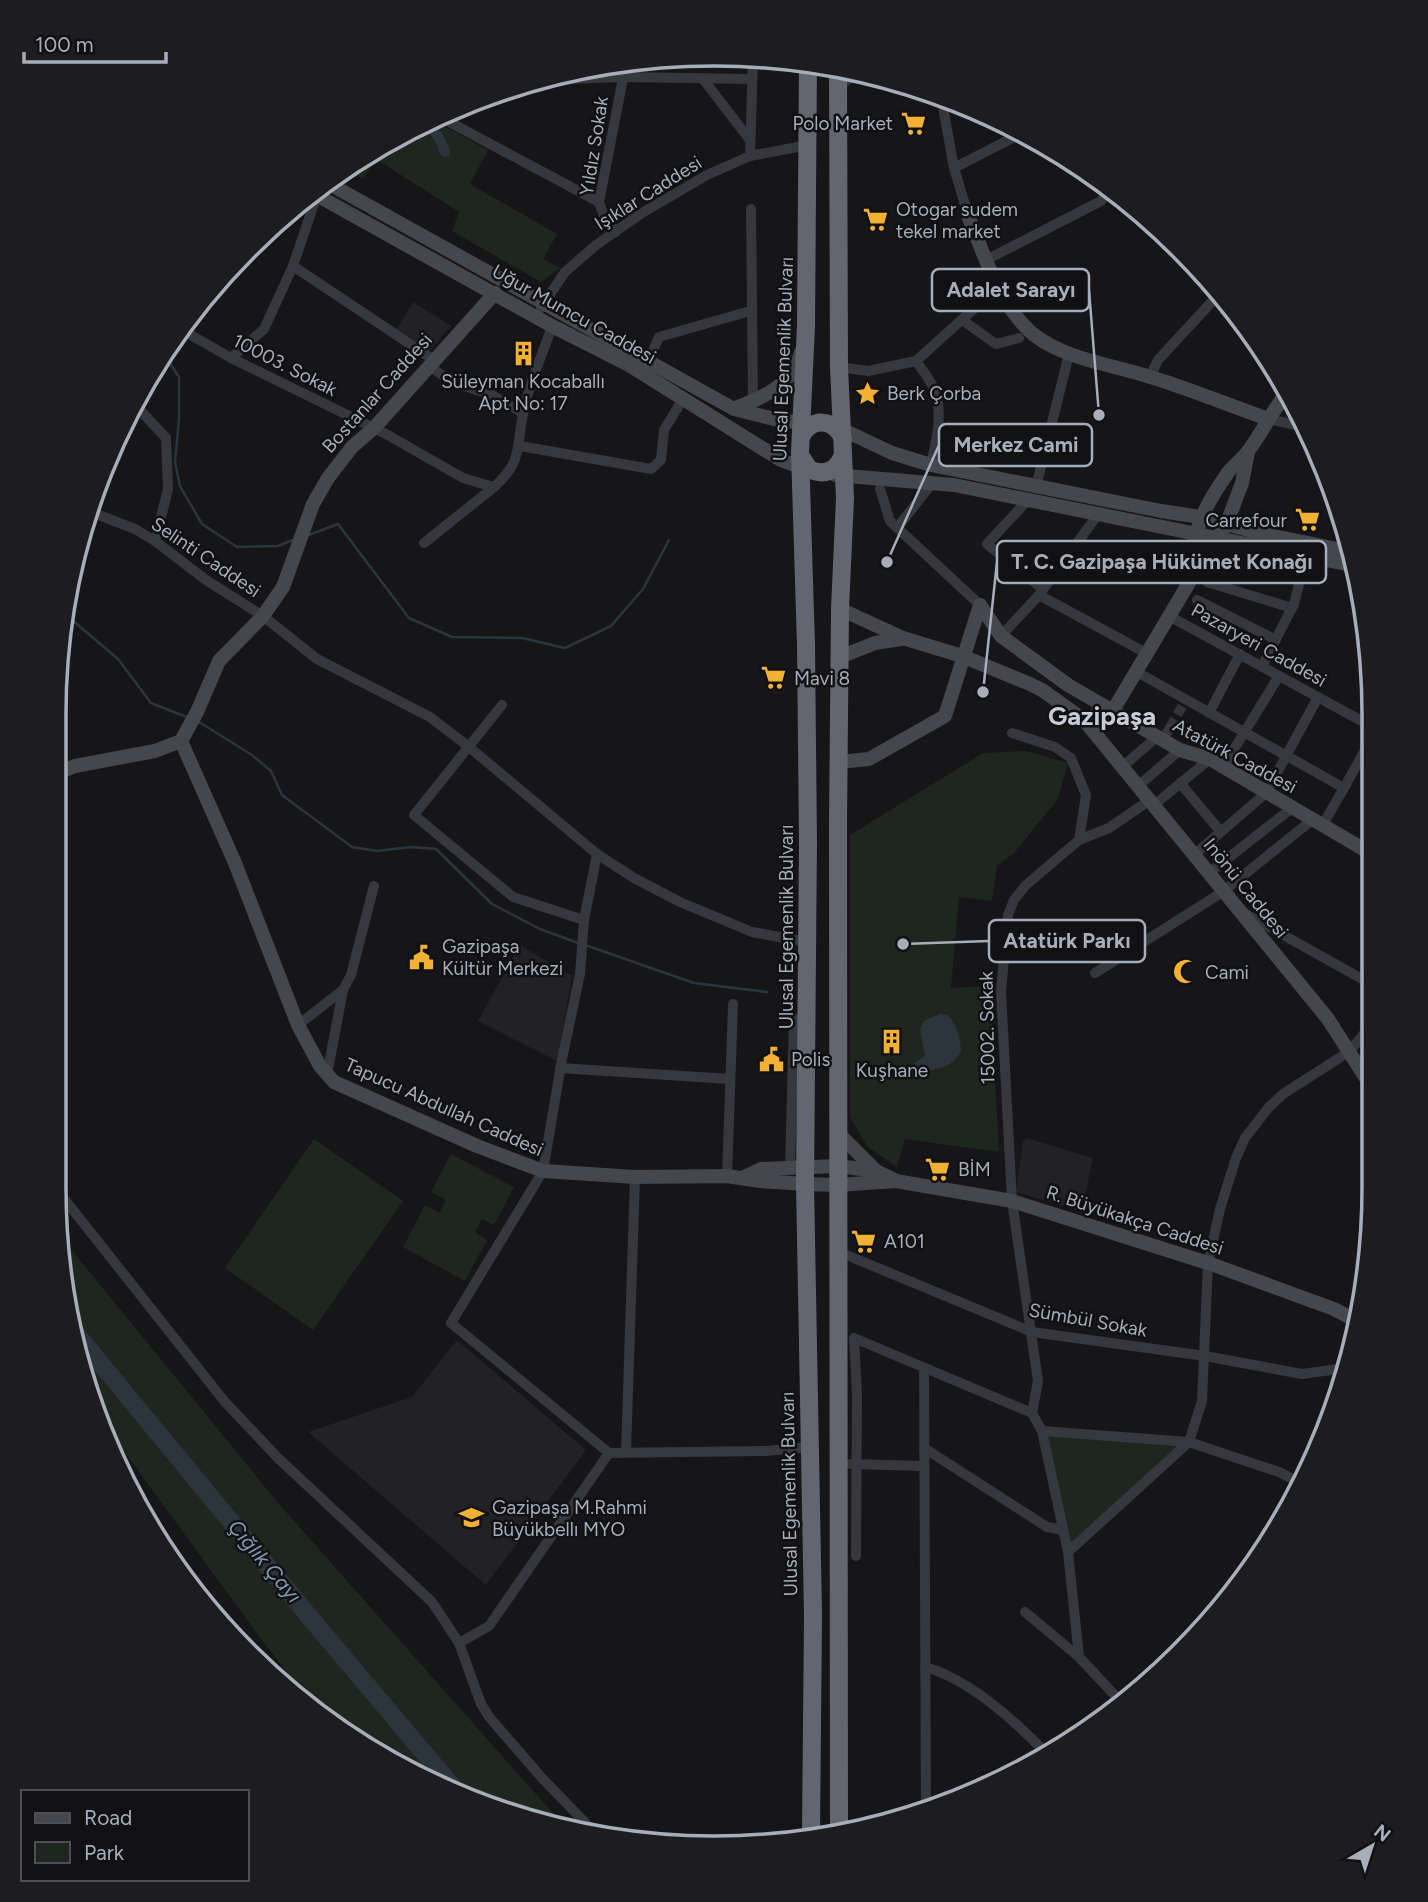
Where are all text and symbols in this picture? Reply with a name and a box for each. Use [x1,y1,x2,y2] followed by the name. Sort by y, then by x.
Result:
[24,21,166,65] scale bar
[35,32,94,57] text: 100 m
[575,94,613,197] street label: Yıldız Sokak
[899,109,927,137] supermarket icon: Polo Market
[793,112,893,135] place label: Polo Market
[590,151,706,235] street label: Işıklar Caddesi
[896,198,1018,243] place label: Otogar sudem tekel market
[862,206,890,234] supermarket icon: Otogar sudem tekel market
[768,256,798,462] street label: Ulusal Egemenlik Bulvarı
[488,259,660,369] street label: Uğur Mumcu Caddesi
[932,269,1089,311] callout: Adalet Sarayı
[946,277,1076,302] text: Adalet Sarayı
[317,328,437,458] street label: Bostanlar Caddesi
[229,329,342,401] street label: 10003. Sokak
[509,339,537,367] building icon: Süleyman Kocaballı Apt No: 17
[441,370,605,415] place label: Süleyman Kocaballı Apt No: 17
[853,379,881,407] place icon: Berk Çorba
[887,382,981,405] place label: Berk Çorba
[939,424,1092,466] callout: Merkez Cami
[953,432,1079,457] text: Merkez Cami
[1293,506,1321,534] supermarket icon: Carrefour
[1205,509,1288,532] place label: Carrefour
[147,512,265,602] street label: Selinti Caddesi
[997,541,1326,583] callout: T. C. Gazipaşa Hükümet Konağı
[1011,549,1313,574] text: T. C. Gazipaşa Hükümet Konağı
[1187,598,1331,692] street label: Pazaryeri Caddesi
[760,664,788,692] supermarket icon: Mavi 8
[794,667,850,690] place label: Mavi 8
[1048,700,1156,732] district label: Gazipaşa
[1169,714,1301,798] street label: Atatürk Caddesi
[775,825,798,1029] street label: Ulusal Egemenlik Bulvarı
[1199,833,1293,943] street label: Inönü Caddesi
[989,920,1145,962] callout: Atatürk Parkı
[1003,928,1131,953] text: Atatürk Parkı
[442,935,563,980] place label: Gazipaşa Kültür Merkezi
[408,943,436,971] public building icon: Gazipaşa Kültür Merkezi
[1171,958,1199,986] mosque icon: Cami
[1205,961,1249,984] place label: Cami
[975,971,999,1085] street label: 15002. Sokak
[878,1028,906,1056] building icon: Kuşhane
[757,1045,785,1073] public building icon: Polis
[791,1048,830,1071] place label: Polis
[341,1053,547,1161] street label: Tapucu Abdullah Caddesi
[856,1059,928,1082] place label: Kuşhane
[924,1155,952,1183] supermarket icon: BİM
[958,1158,991,1181] place label: BİM
[1043,1180,1227,1260] street label: R. Büyükakça Caddesi
[850,1227,878,1255] supermarket icon: A101
[884,1230,925,1253] place label: A101
[1027,1298,1150,1342] street label: Sümbül Sokak
[776,1392,802,1596] street label: Ulusal Egemenlik Bulvarı
[492,1496,647,1541] place label: Gazipaşa M.Rahmi Büyükbellı MYO
[458,1504,486,1532] school or university icon: Gazipaşa M.Rahmi Büyükbellı MYO
[223,1514,307,1608] water label: Çığlık Çayı
[21,1790,248,1881] legend
[84,1805,132,1830] text: Road
[1337,1811,1407,1881] north arrow
[1369,1820,1395,1847] text: N
[84,1840,125,1865] text: Park

